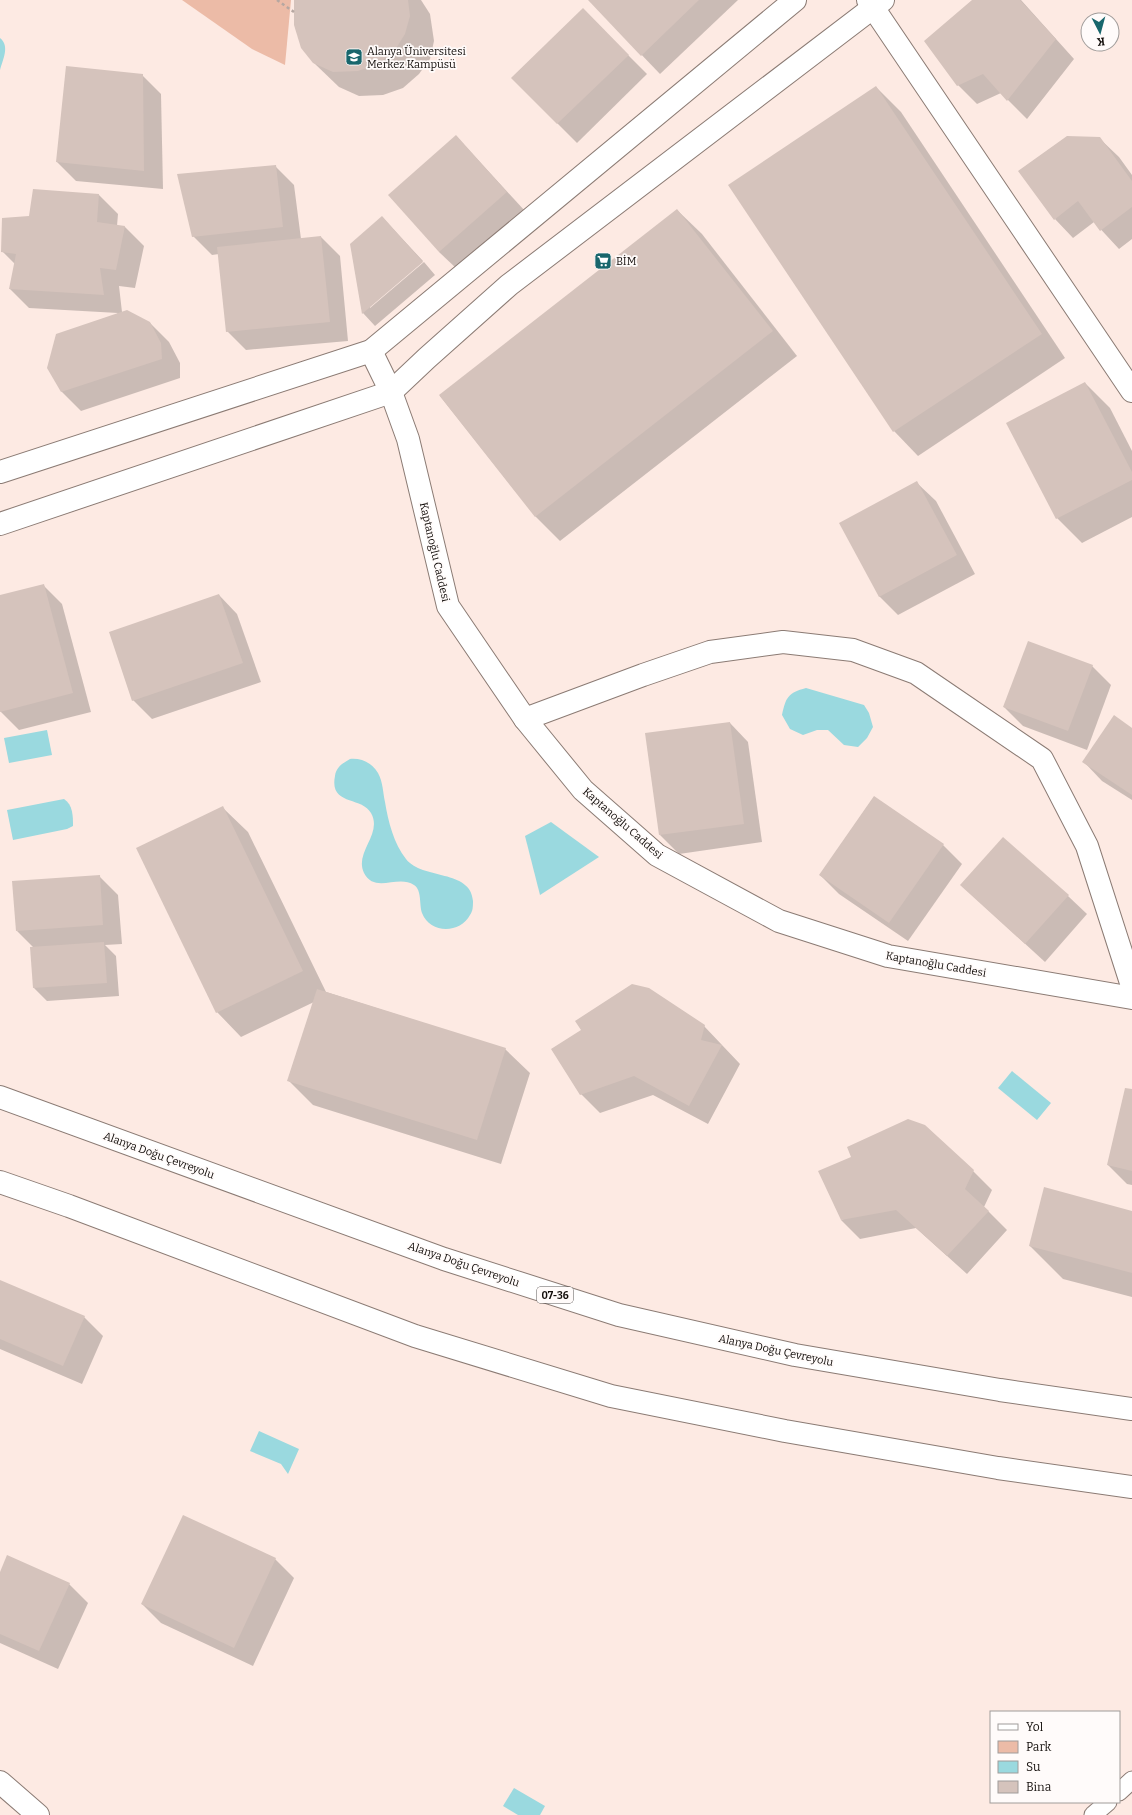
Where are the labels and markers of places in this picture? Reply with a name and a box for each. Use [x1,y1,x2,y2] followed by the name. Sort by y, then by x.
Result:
[367,45,466,71] place label: Alanya Üniversitesi Merkez Kampüsü
[344,47,364,67] school or university icon: Alanya Üniversitesi Merkez Kampüsü
[593,251,613,271] supermarket icon: BİM
[616,254,637,268] place label: BİM

